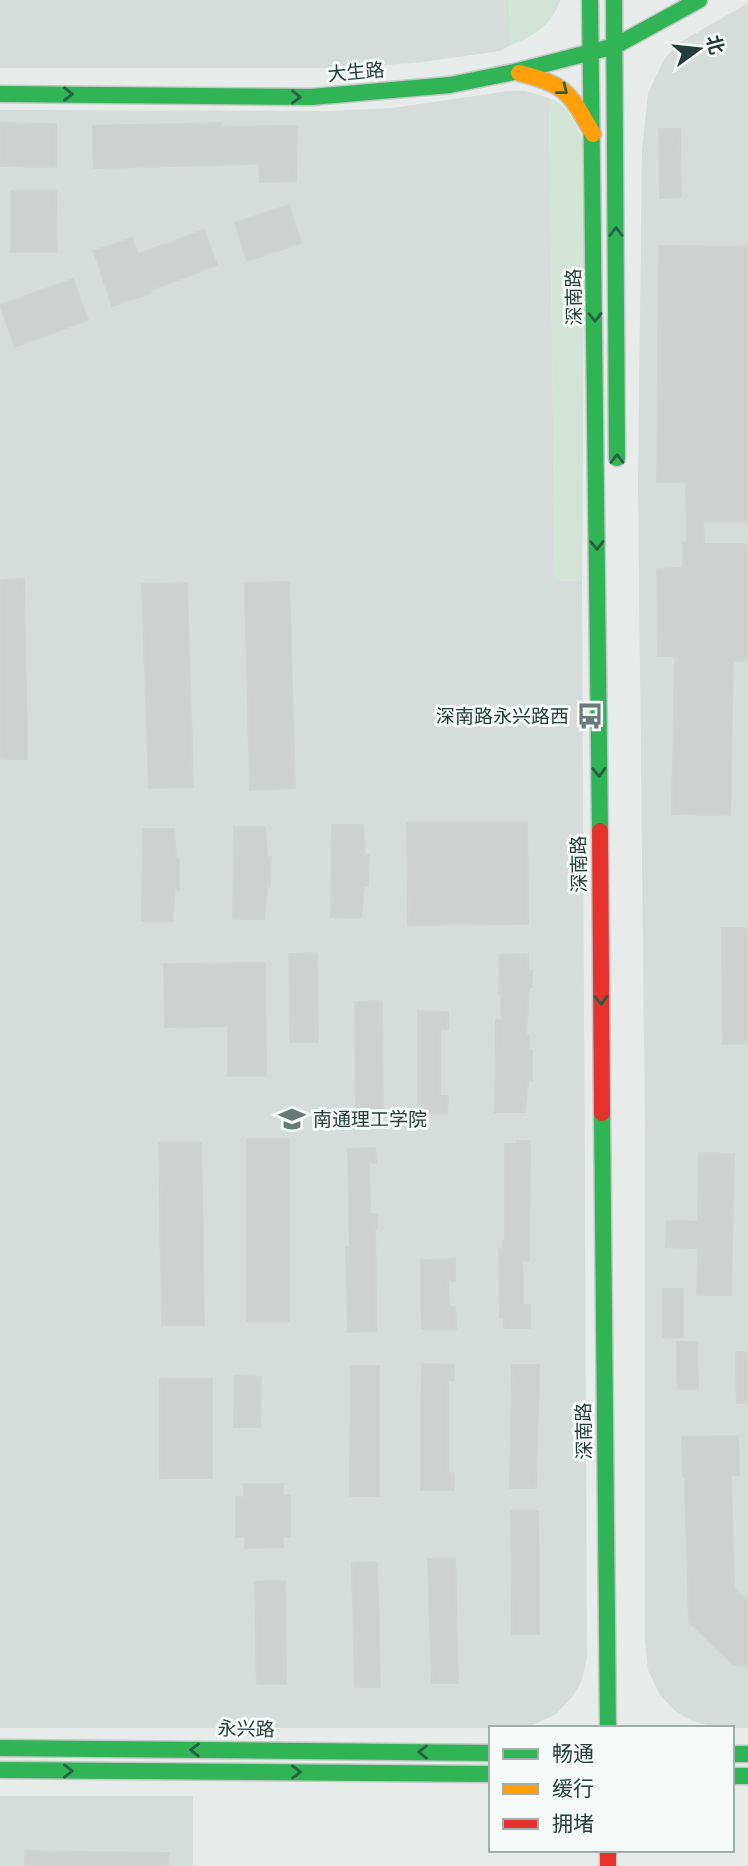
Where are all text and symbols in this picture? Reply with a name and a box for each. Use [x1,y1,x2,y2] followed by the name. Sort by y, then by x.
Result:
[664,14,734,84] north arrow
[701,33,729,57] text: 北
[327,58,385,86] street label: 大生路
[556,82,568,95] one-way arrow
[63,87,74,102] one-way arrow
[290,89,301,104] one-way arrow
[608,226,624,236] one-way arrow
[562,268,586,326] street label: 深南路
[587,312,603,323] one-way arrow
[609,453,625,464] one-way arrow
[589,540,605,550] one-way arrow
[575,701,605,731] bus stop icon: 深南路永兴路西
[436,705,569,728] place label: 深南路永兴路西
[591,767,607,778] one-way arrow
[567,835,591,893] street label: 深南路
[593,995,609,1005] one-way arrow
[277,1104,307,1134] school or university icon: 南通理工学院
[313,1108,427,1131] place label: 南通理工学院
[572,1402,596,1460] street label: 深南路
[217,1717,275,1741] street label: 永兴路
[489,1726,734,1852] legend
[189,1742,200,1758] one-way arrow
[552,1742,594,1766] text: 畅通
[417,1744,427,1760] one-way arrow
[63,1763,74,1779] one-way arrow
[291,1764,301,1780] one-way arrow
[552,1777,594,1801] text: 缓行
[552,1812,594,1836] text: 拥堵

